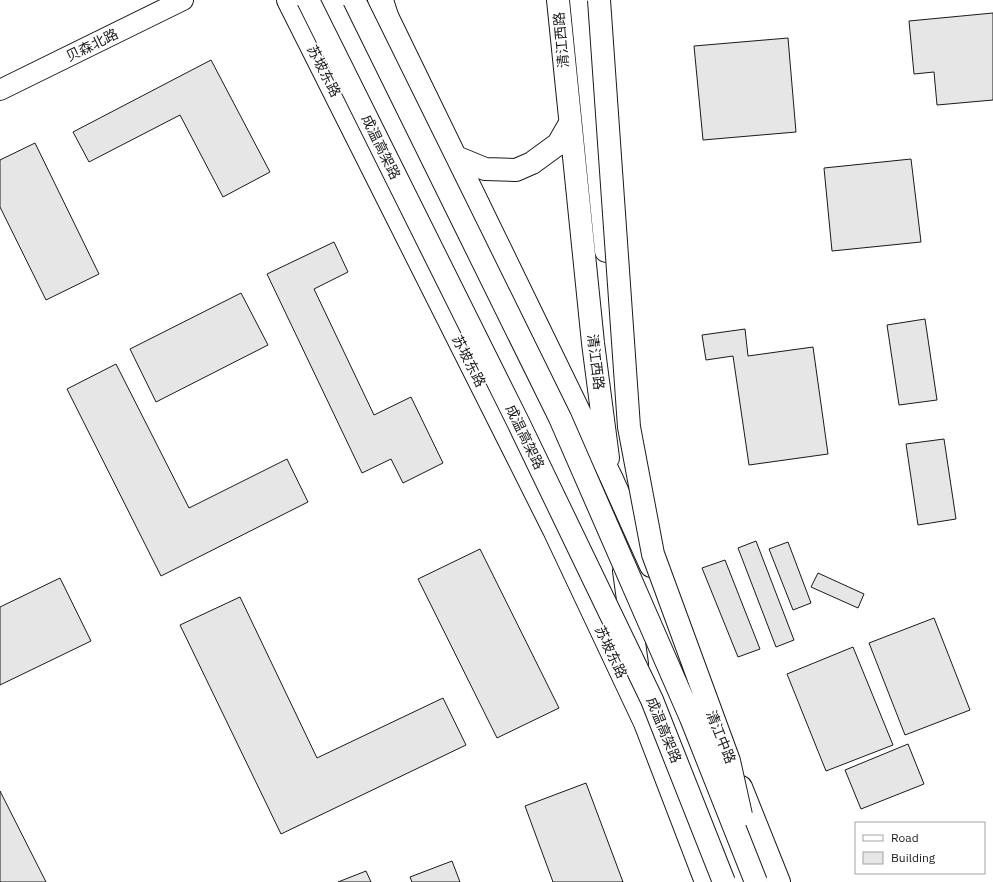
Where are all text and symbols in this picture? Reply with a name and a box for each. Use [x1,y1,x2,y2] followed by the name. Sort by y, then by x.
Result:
[550,11,572,69] street label: 清江西路
[63,25,121,65] street label: 贝森北路
[303,42,345,100] street label: 苏坡东路
[358,112,404,182] street label: 成温高架路
[448,332,490,390] street label: 苏坡东路
[584,333,608,391] street label: 清江西路
[502,402,548,472] street label: 成温高架路
[591,623,631,681] street label: 苏坡东路
[643,694,685,766] street label: 成温高架路
[702,708,740,766] street label: 清江中路
[855,822,985,874] legend
[891,830,919,845] text: Road
[891,850,936,865] text: Building

